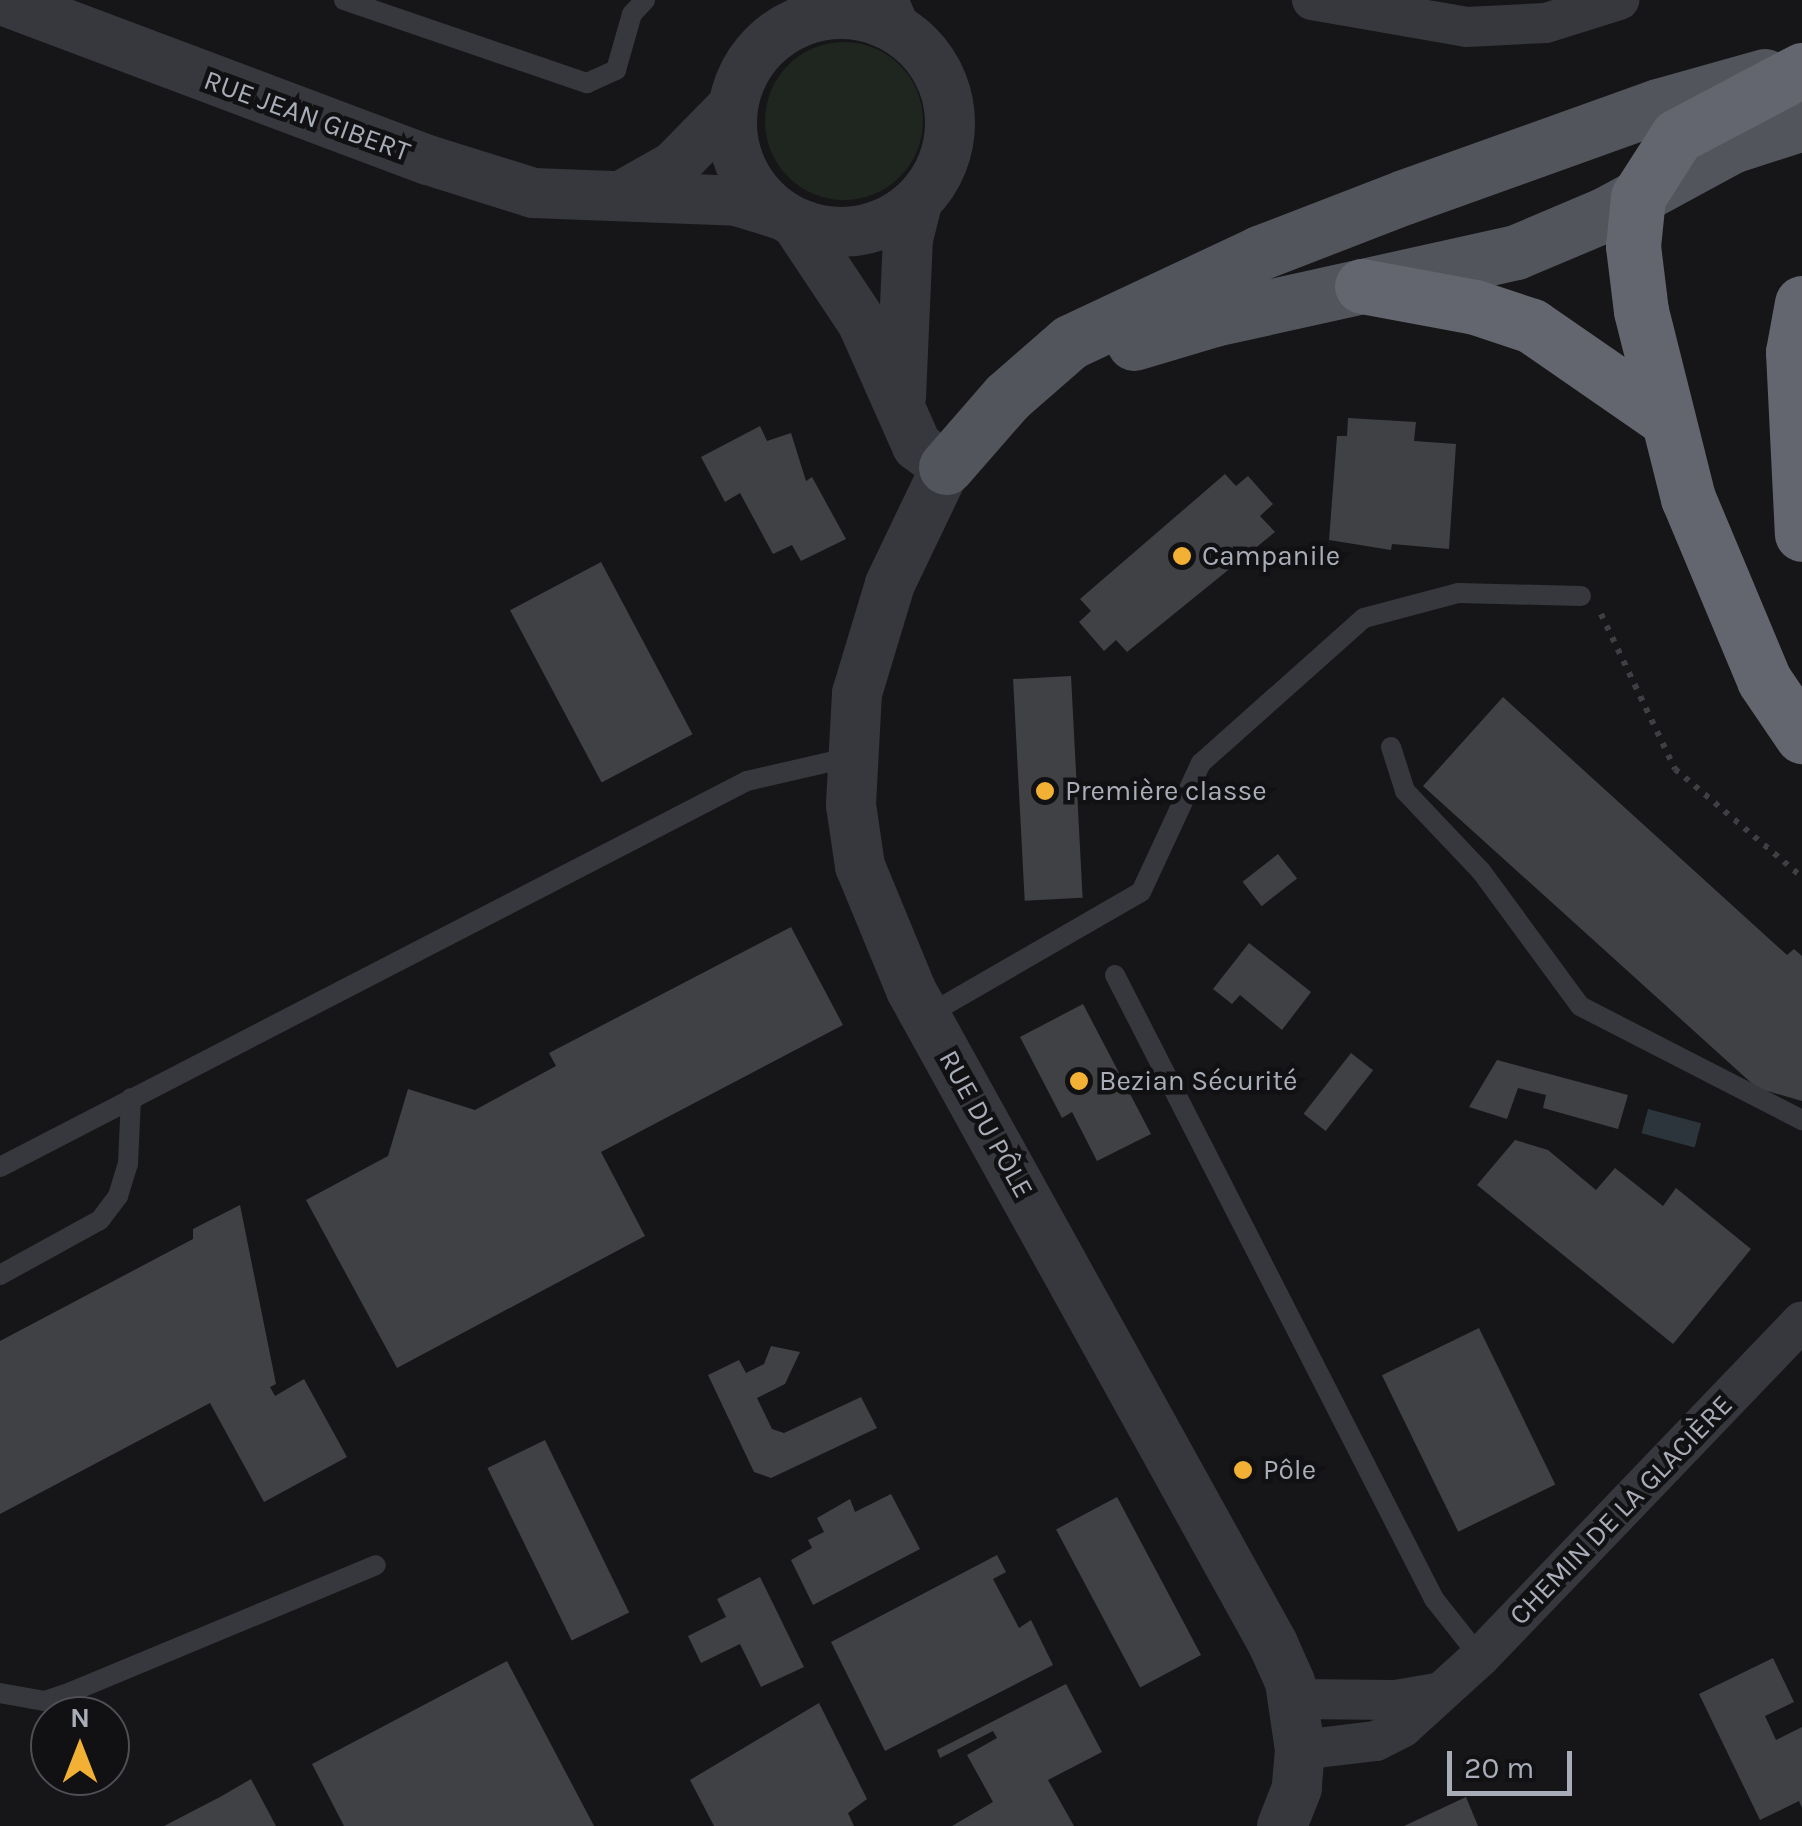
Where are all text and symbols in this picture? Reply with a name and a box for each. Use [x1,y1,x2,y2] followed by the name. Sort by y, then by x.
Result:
[199,63,415,169] street label: RUE JEAN GIBERT
[1202,539,1340,573] place label: Campanile
[1171,545,1193,567] marker: Campanile
[1065,774,1267,808] place label: Première classe
[1034,780,1056,802] marker: Première classe
[932,1044,1040,1204] street label: RUE DU PÔLE
[1099,1064,1297,1098] place label: Bezian Sécurité
[1068,1070,1090,1092] marker: Bezian Sécurité
[1502,1388,1740,1632] street label: CHEMIN DE LA GLACIÈRE
[1263,1453,1316,1487] place label: Pôle
[1232,1459,1254,1481] marker: Pôle
[30,1696,130,1796] north arrow
[70,1701,90,1734] text: N
[1452,1731,1577,1793] scale bar
[1464,1750,1534,1786] text: 20 m

